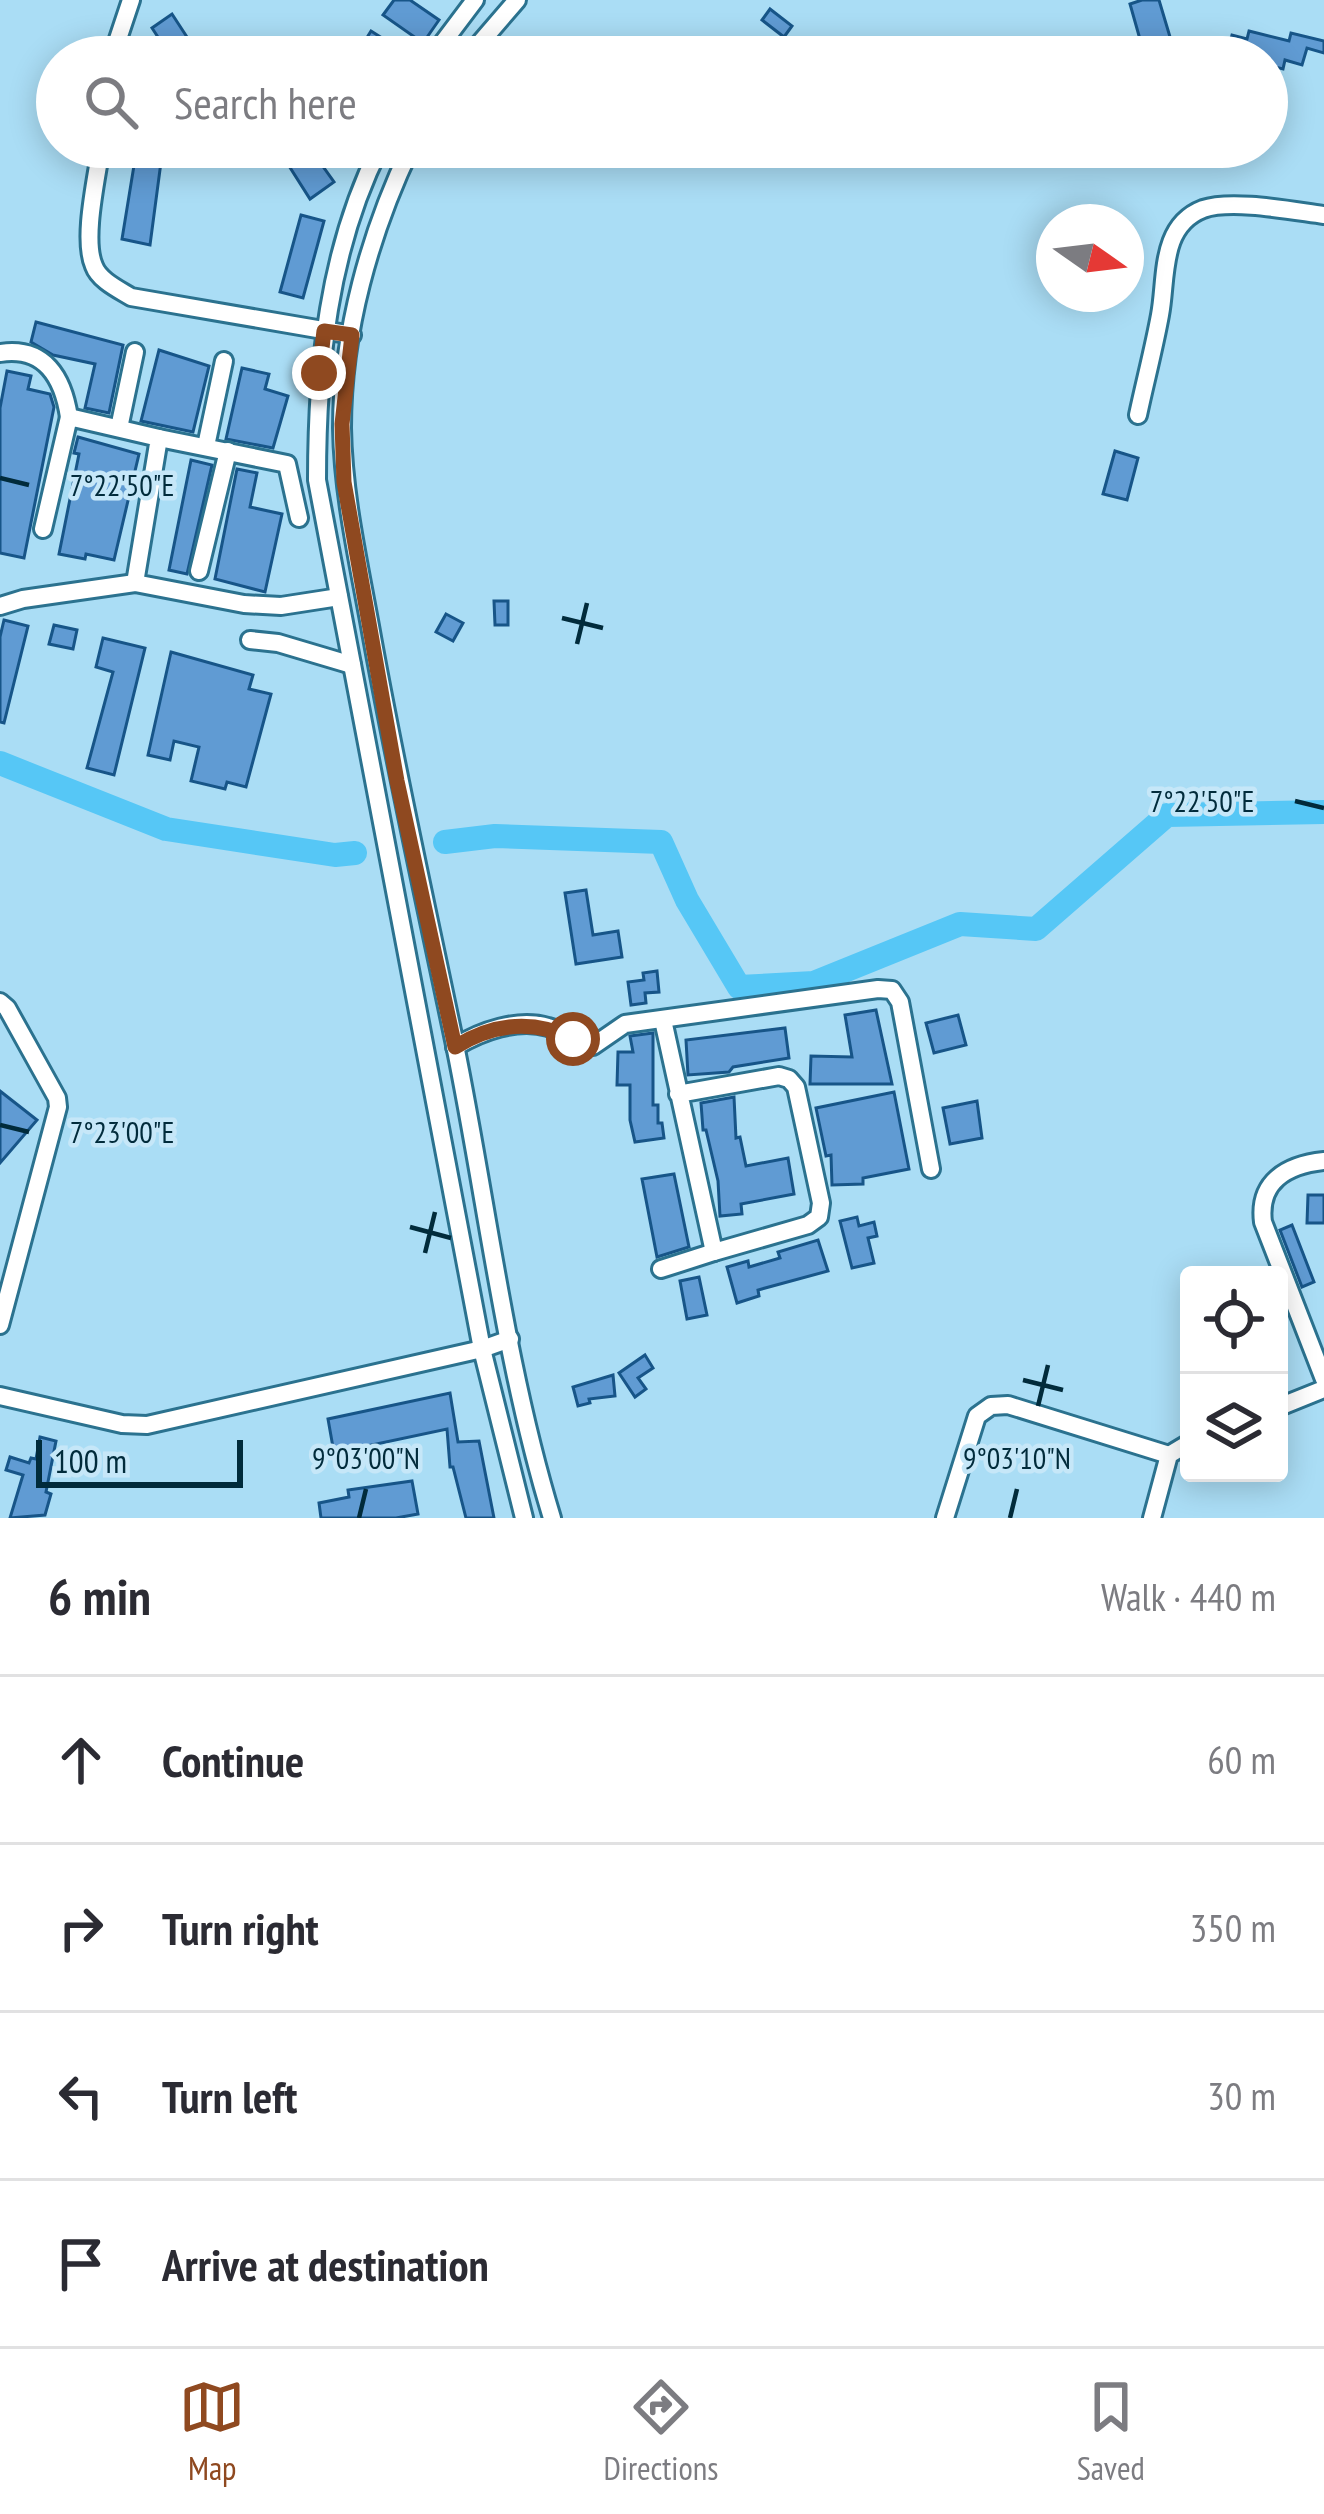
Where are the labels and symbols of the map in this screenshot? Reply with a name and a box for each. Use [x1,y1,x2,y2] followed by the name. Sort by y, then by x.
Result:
[1036,204,1144,312] north arrow
[292,346,346,400] route end
[70,465,174,504] text: 7°22'50"E
[1150,781,1254,820] text: 7°22'50"E
[546,1012,600,1066] route start
[70,1112,174,1151] text: 7°23'00"E
[36,1434,243,1487] scale bar
[312,1438,420,1477] text: 9°03'00"N
[963,1438,1071,1477] text: 9°03'10"N

